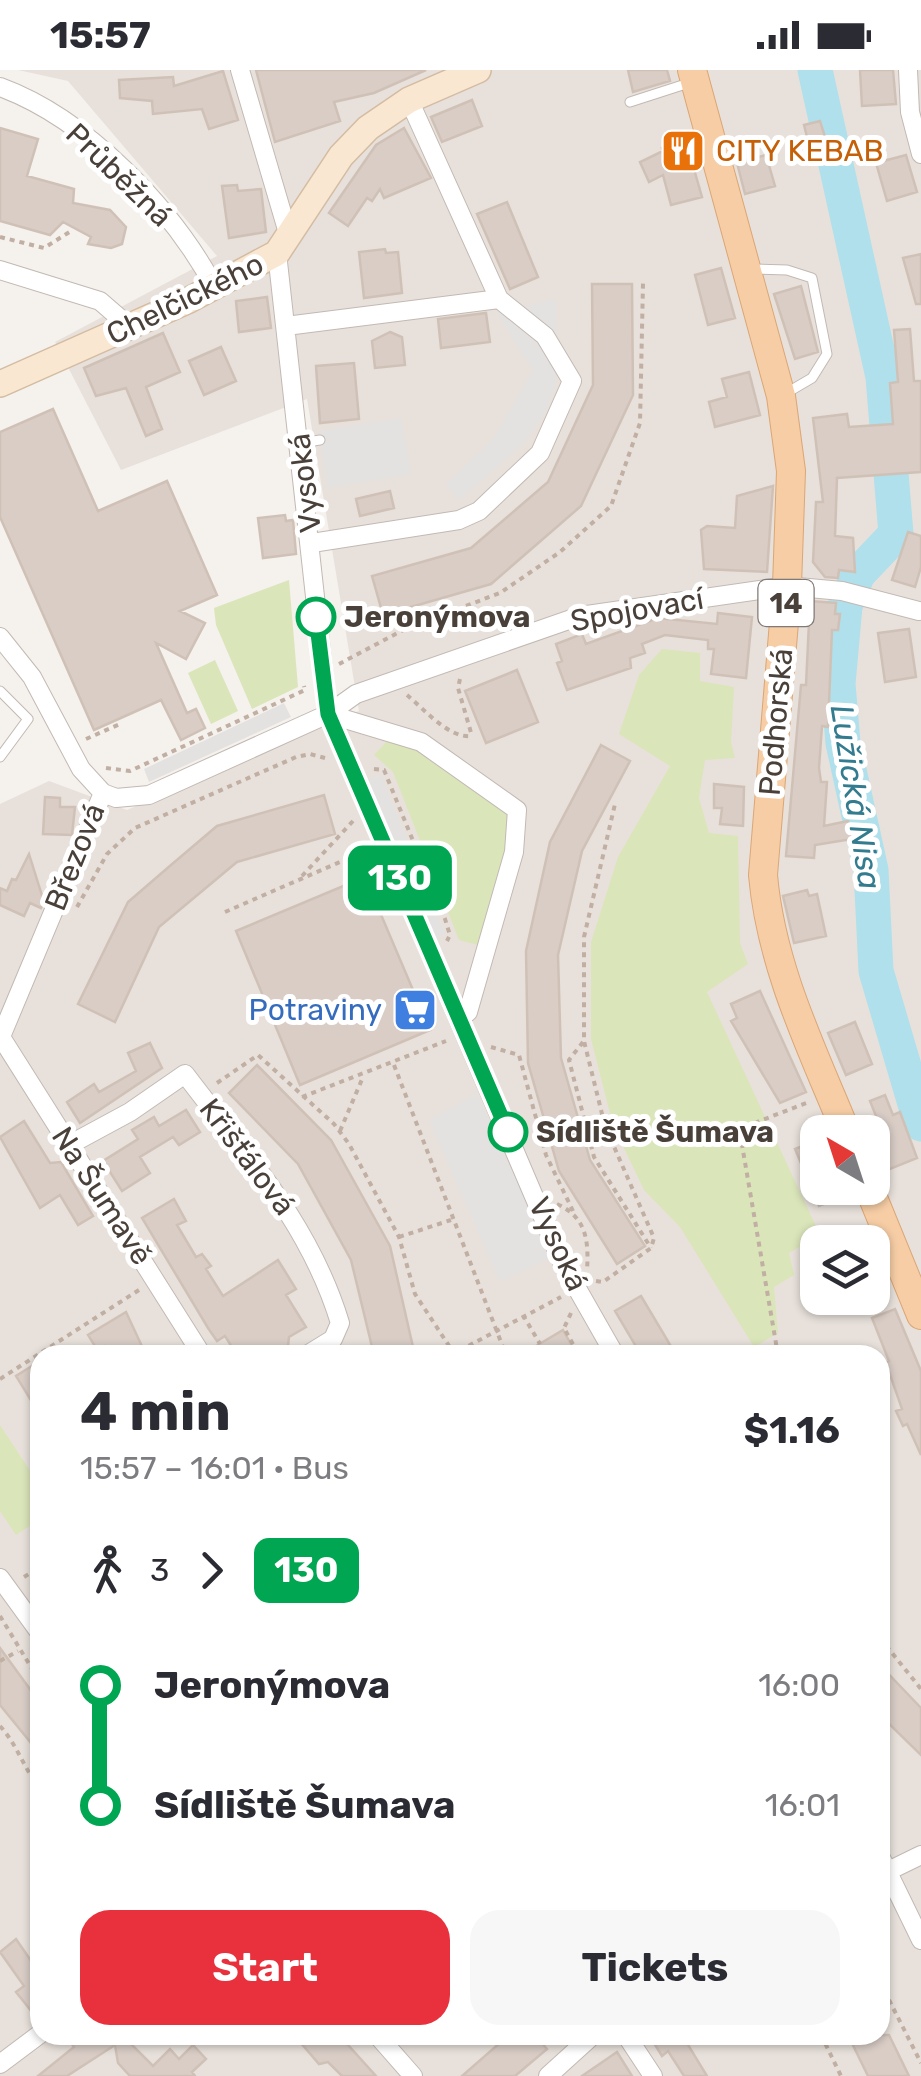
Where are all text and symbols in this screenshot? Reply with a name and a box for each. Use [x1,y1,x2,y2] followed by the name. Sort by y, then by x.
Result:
[50,12,151,58] text: 15:57
[59,116,179,234] street label: Průběžná
[660,128,706,174] restaurant icon: CITY KEBAB
[716,133,884,169] place label: CITY KEBAB
[101,246,269,352] street label: Chelčického
[281,431,329,535] street label: Vysoká
[568,580,708,639] street label: Spojovací
[758,580,814,626] road number: 14
[297,598,335,636] marker: Jeronýmova
[344,599,530,635] place label: Jeronýmova
[752,647,800,797] street label: Podhorská
[823,702,889,892] water label: Lužická Nisa
[37,798,113,916] street label: Březová
[342,846,458,910] line badge: 130
[368,857,432,899] text: 130
[392,987,438,1033] supermarket icon: Potraviny
[249,992,382,1028] place label: Potraviny
[192,1092,302,1222] street label: Křišťálová
[489,1113,527,1151] marker: Sídliště Šumava
[536,1114,774,1150] place label: Sídliště Šumava
[800,1115,890,1205] north arrow
[800,1115,890,1315] map controls
[44,1120,160,1272] street label: Na Šumavě
[521,1191,595,1297] street label: Vysoká
[800,1225,890,1315] button: layers
[80,1379,231,1444] text: 4 min
[744,1407,840,1453] text: $1.16
[80,1449,349,1487] text: 15:57 – 16:01 · Bus
[80,1543,135,1598] icon: walk
[184,1543,239,1598] icon: forward
[274,1549,339,1591] text: 130
[150,1551,169,1589] text: 3
[154,1662,390,1708] text: Jeronýmova
[758,1666,840,1704] text: 16:00
[154,1782,456,1828] text: Sídliště Šumava
[765,1786,840,1824] text: 16:01
[80,1910,450,2025] button: Start
[470,1910,840,2025] button: Tickets

